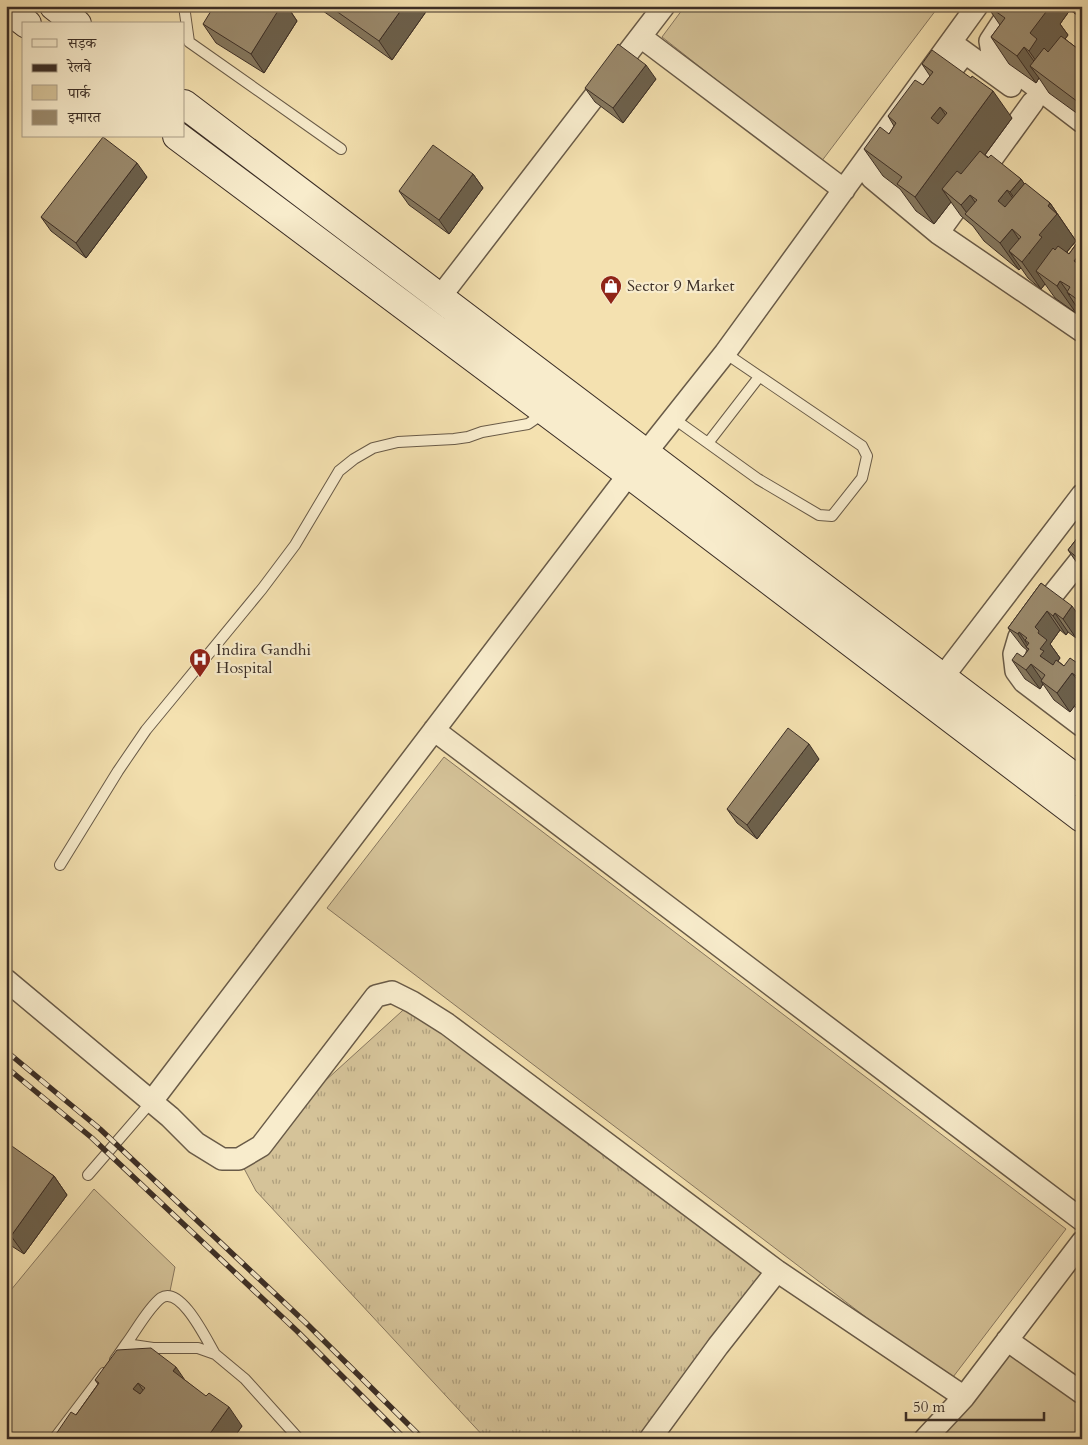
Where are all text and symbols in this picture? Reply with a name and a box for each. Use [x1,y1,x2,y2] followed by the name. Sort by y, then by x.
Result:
[22,22,185,138] legend
[67,33,97,53] text: सड़क
[66,57,92,77] text: रेलवे
[67,83,91,103] text: पार्क
[67,107,102,127] text: इमारत
[599,274,623,305] shop icon: Sector 9 Market
[627,275,735,297] place label: Sector 9 Market
[216,639,312,679] place label: Indira Gandhi Hospital
[188,647,212,678] hospital icon: Indira Gandhi Hospital
[906,1390,1043,1422] scale bar
[913,1397,945,1417] text: 50 m

